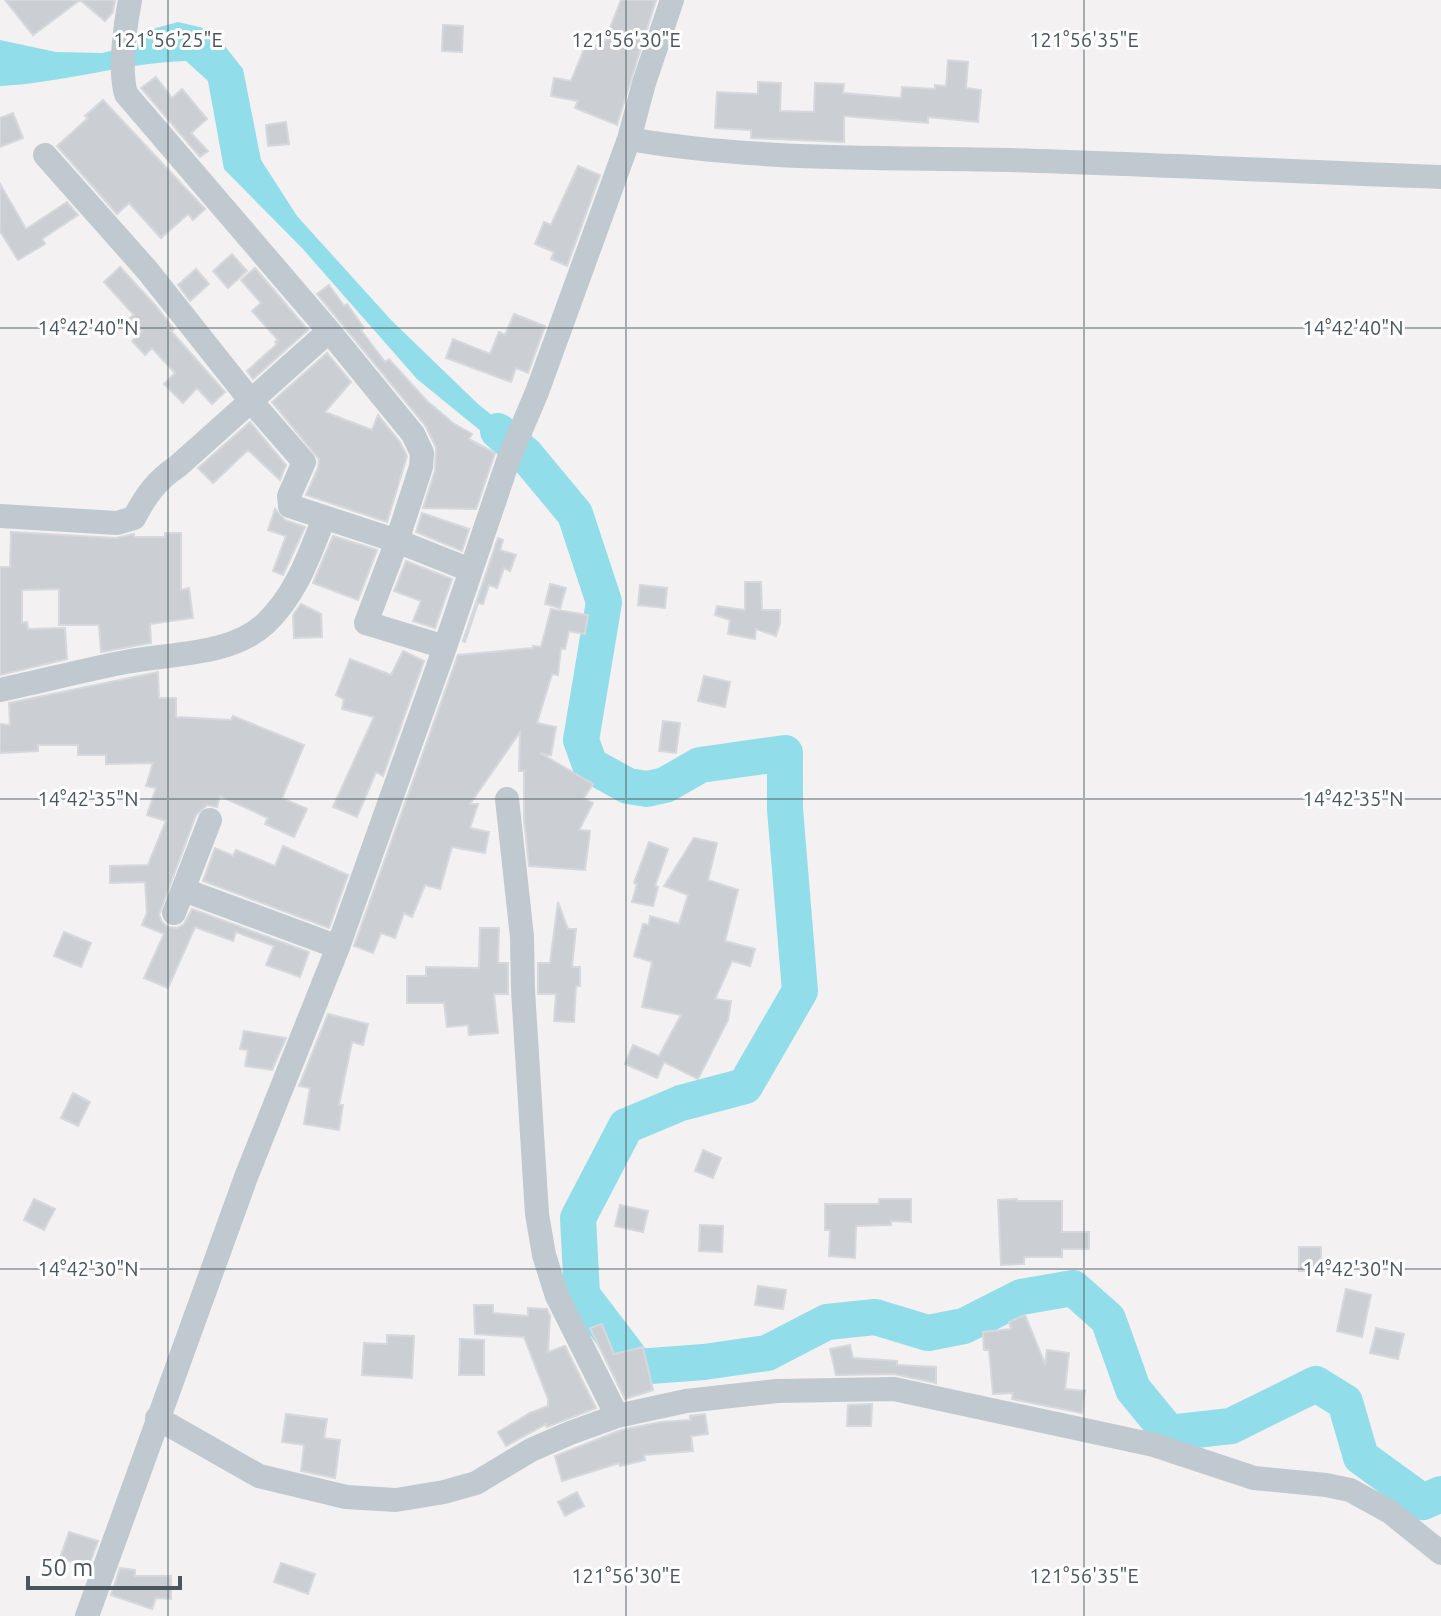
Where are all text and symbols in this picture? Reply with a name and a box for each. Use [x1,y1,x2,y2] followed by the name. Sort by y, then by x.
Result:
[113,28,223,51] text: 121°56'25"E
[571,28,681,51] text: 121°56'30"E
[1029,28,1139,51] text: 121°56'35"E
[37,316,139,339] text: 14°42'40"N
[1302,316,1404,339] text: 14°42'40"N
[37,787,139,810] text: 14°42'35"N
[1302,787,1404,810] text: 14°42'35"N
[37,1257,139,1280] text: 14°42'30"N
[1302,1257,1404,1280] text: 14°42'30"N
[28,1540,180,1590] scale bar
[40,1554,93,1581] text: 50 m
[571,1564,681,1587] text: 121°56'30"E
[1029,1564,1139,1587] text: 121°56'35"E

